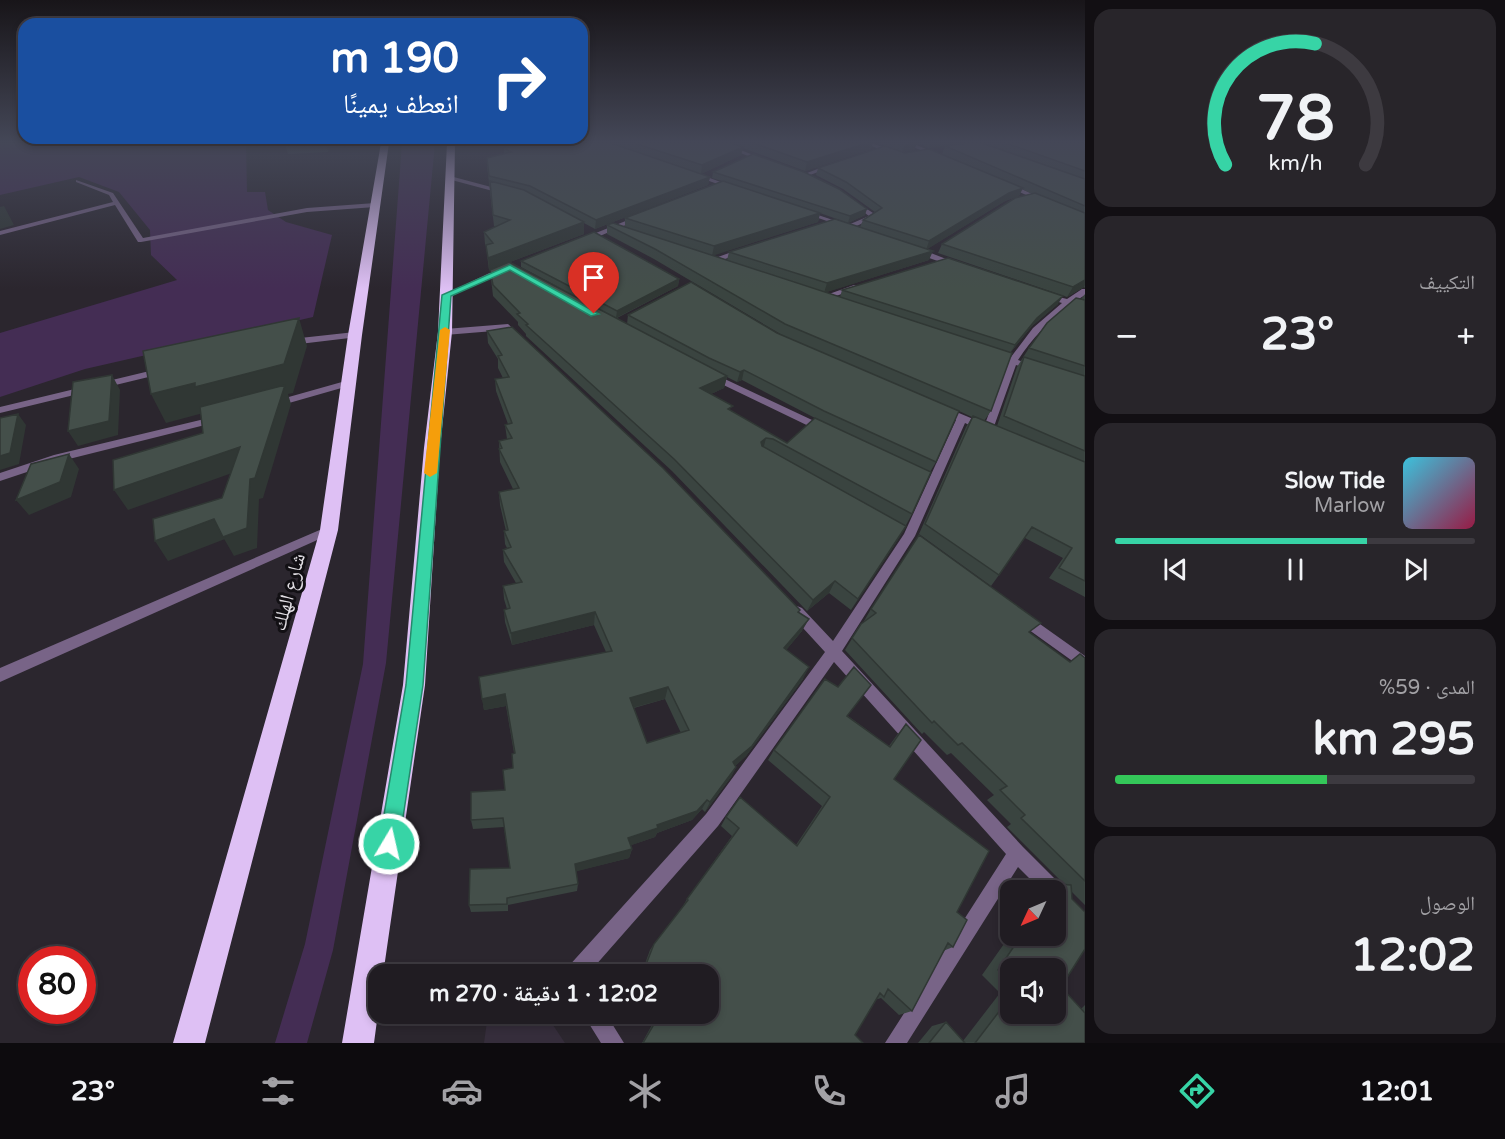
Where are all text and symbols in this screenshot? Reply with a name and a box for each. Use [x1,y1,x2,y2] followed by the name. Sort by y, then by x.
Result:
[330,33,459,84] text: 190 m
[480,42,558,120] icon: right
[1256,82,1334,157] text: 78
[343,88,459,121] text: انعطف يمينًا
[1268,150,1322,176] text: km/h
[568,252,619,314] pin
[577,261,610,294] icon: arrive
[1419,271,1475,295] text: التكييف
[1261,308,1334,362] text: 23°
[1115,317,1139,356] text: −
[1456,317,1475,356] text: +
[1285,468,1385,494] text: Slow Tide
[1314,494,1385,518] text: Marlow
[267,551,311,633] street label: شارع الهلك
[1159,553,1192,586] icon: previous
[1279,553,1312,586] icon: pause
[1399,553,1432,586] icon: next
[1379,676,1475,700] text: المدى · 59%
[1313,713,1475,767] text: 295 km
[357,812,421,876] position arrow
[1000,880,1066,946] north arrow
[1000,880,1066,1024] map controls
[1420,892,1475,916] text: الوصول
[1350,929,1475,983] text: 12:02
[18,946,96,1024] speed limit sign: 80
[1000,958,1066,1024] button: sound
[429,981,658,1007] text: 12:02 · 1 دقيقة · 270 m
[257,1070,299,1112] icon: filters
[441,1070,483,1112] icon: car
[624,1070,666,1112] icon: climate
[808,1070,850,1112] icon: phone
[992,1070,1034,1112] icon: music
[1176,1070,1218,1112] icon: directions
[71,1075,115,1108] text: 23°
[1359,1075,1434,1108] text: 12:01

